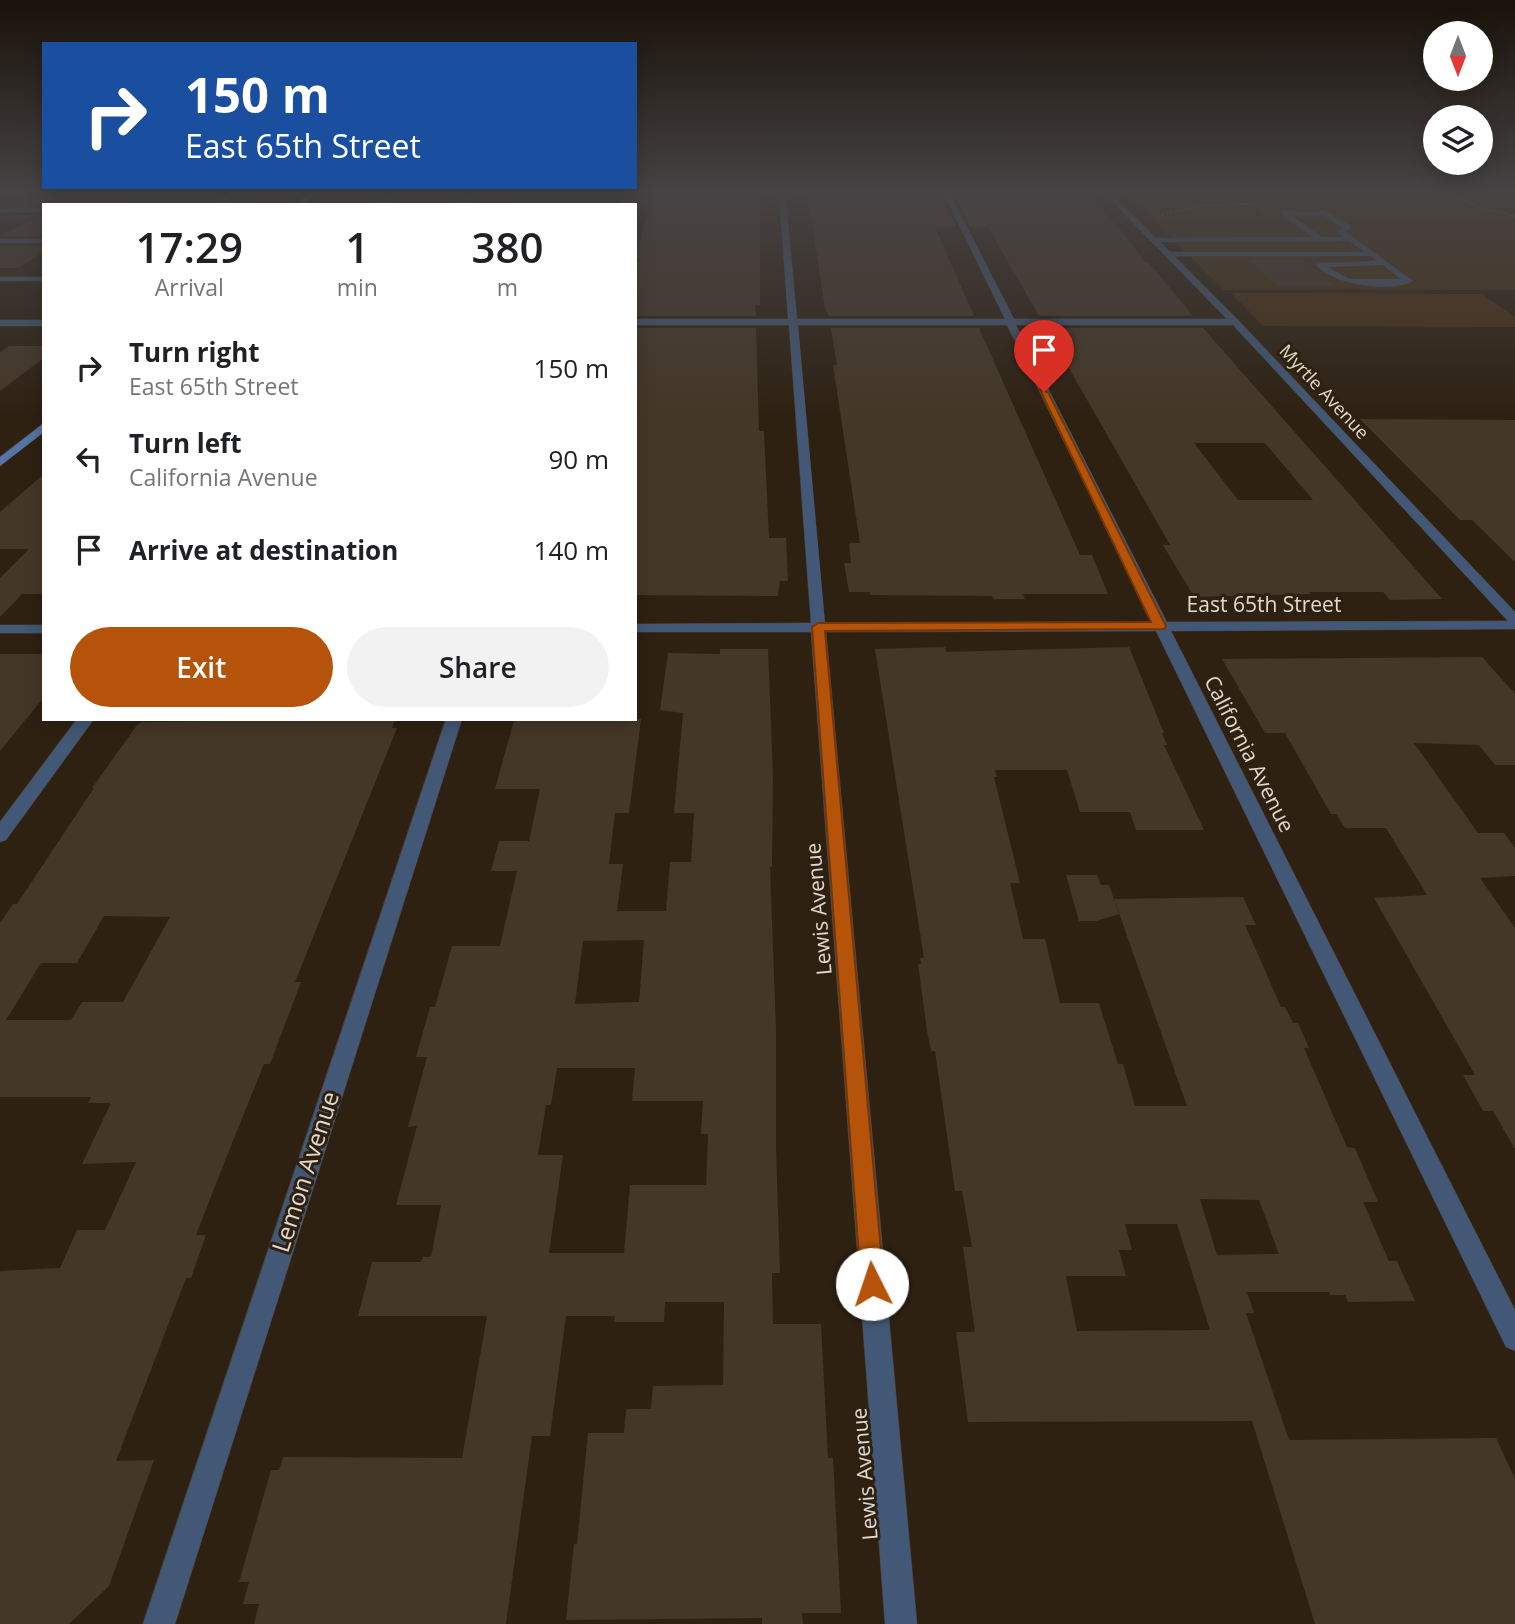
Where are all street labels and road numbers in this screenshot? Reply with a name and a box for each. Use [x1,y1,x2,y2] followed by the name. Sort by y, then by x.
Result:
[1275,339,1375,444] street label: Myrtle Avenue
[1187,590,1341,618] street label: East 65th Street
[1198,670,1301,837] street label: California Avenue
[798,842,838,977] street label: Lewis Avenue
[263,1087,346,1256] street label: Lemon Avenue
[844,1407,884,1542] street label: Lewis Avenue

